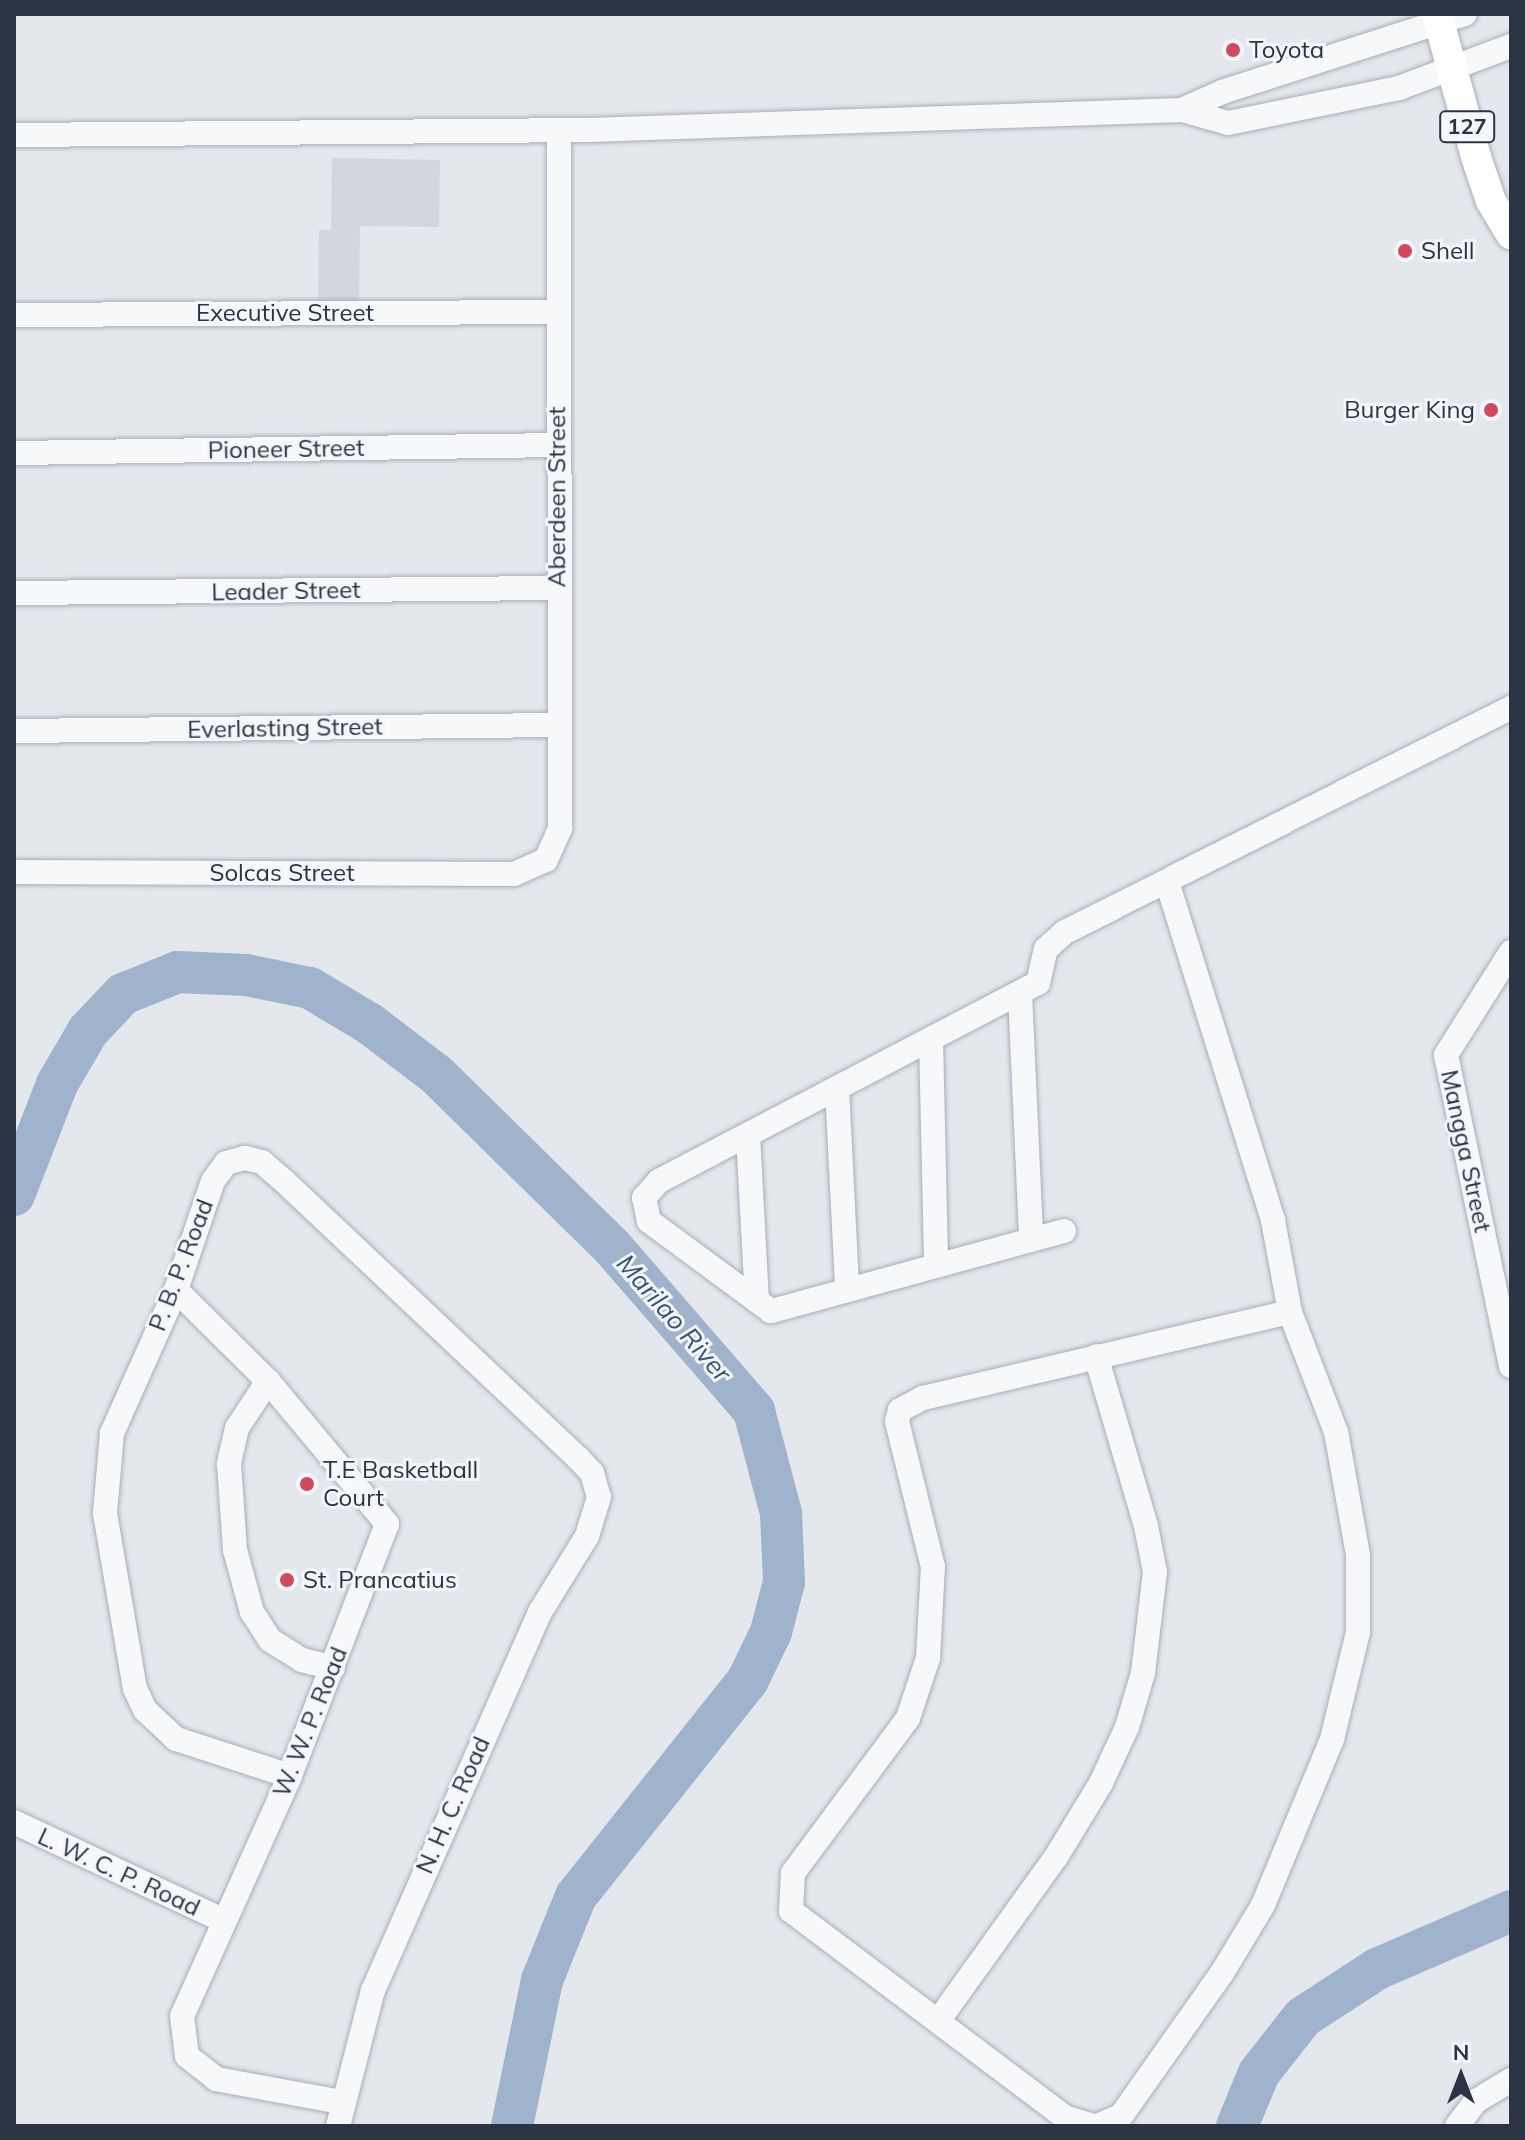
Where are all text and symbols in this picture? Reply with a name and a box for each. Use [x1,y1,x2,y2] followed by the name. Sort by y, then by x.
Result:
[1249,36,1324,64] place label: Toyota
[1224,41,1242,59] marker: Toyota
[1439,109,1495,145] road number: 127
[1421,237,1474,265] place label: Shell
[1396,242,1414,260] marker: Shell
[196,299,374,327] street label: Executive Street
[1344,396,1475,424] place label: Burger King
[1482,401,1500,419] marker: Burger King
[543,407,571,587] street label: Aberdeen Street
[207,433,365,465] street label: Pioneer Street
[211,575,361,607] street label: Leader Street
[187,712,383,744] street label: Everlasting Street
[209,859,355,887] street label: Solcas Street
[1435,1067,1497,1235] street label: Mangga Street
[143,1195,219,1335] street label: P. B. P. Road
[610,1248,738,1388] water label: Marilao River
[323,1456,478,1512] place label: T.E Basketball Court
[298,1475,316,1493] marker: T.E Basketball Court
[303,1566,457,1594] place label: St. Prancatius
[278,1571,296,1589] marker: St. Prancatius
[267,1643,353,1801] street label: W. W. P. Road
[410,1732,496,1878] street label: N. H. C. Road
[33,1822,205,1922] street label: L. W. C. P. Road
[1421,2036,1501,2116] north arrow
[1453,2038,1469,2066] text: N

